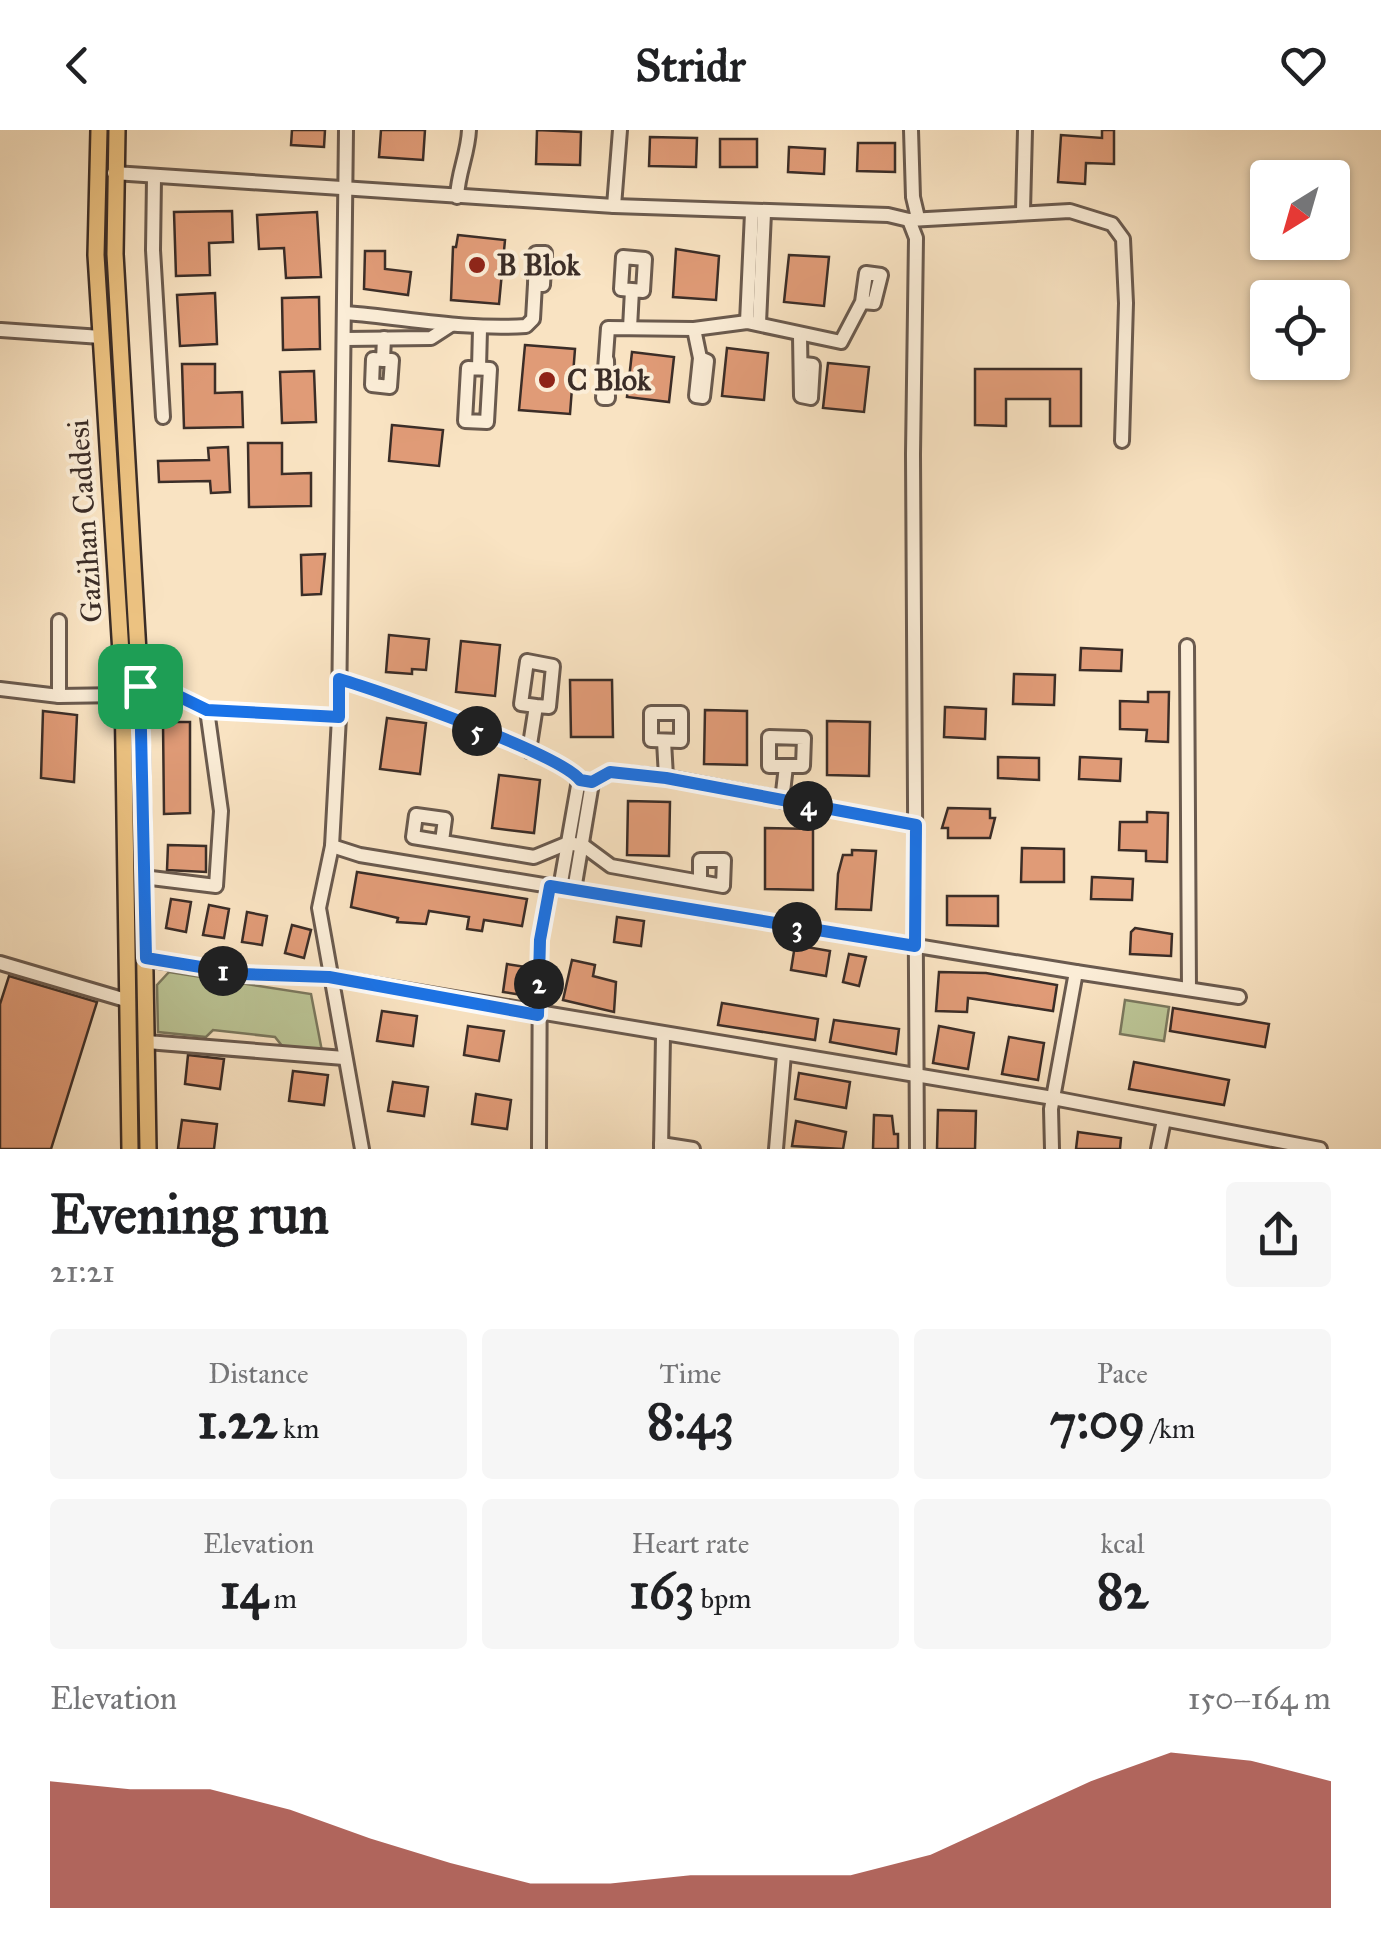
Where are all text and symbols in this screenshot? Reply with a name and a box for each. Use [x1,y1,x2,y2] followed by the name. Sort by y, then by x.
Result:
[50,38,105,93] icon: back
[635,38,746,93] text: Stridr
[1276,38,1331,93] icon: heart
[1250,160,1350,260] north arrow
[1250,160,1350,380] map controls
[497,247,581,283] place label: B Blok
[466,254,488,276] marker: B Blok
[1250,280,1350,380] button: locate
[567,362,652,398] place label: C Blok
[536,369,558,391] marker: C Blok
[60,418,110,624] street label: Gazihan Caddesi
[98,644,183,729] pin
[113,659,168,714] icon: arrive
[452,706,502,756] pin: 5
[470,713,484,748] text: 5
[783,781,833,831] pin: 4
[800,788,816,823] text: 4
[772,902,822,952] pin: 3
[791,909,803,944] text: 3
[198,946,248,996] pin: 1
[217,953,229,988] text: 1
[514,959,564,1009] pin: 2
[532,966,546,1001] text: 2
[50,1181,329,1248] text: Evening run
[1226,1182,1331,1287] button: share
[50,1252,115,1291] text: 21:21
[208,1356,309,1391] text: Distance
[660,1356,722,1391] text: Time
[1097,1356,1148,1391] text: Pace
[198,1391,277,1452] text: 1.22
[647,1391,734,1452] text: 8:43
[1050,1391,1145,1452] text: 7:09
[277,1411,319,1446] text: km
[1145,1411,1195,1446] text: /km
[203,1526,314,1561] text: Elevation
[632,1526,749,1561] text: Heart rate
[1100,1526,1145,1561] text: kcal
[220,1561,268,1622] text: 14
[629,1561,695,1622] text: 163
[1097,1561,1148,1622] text: 82
[268,1581,297,1616] text: m
[695,1581,752,1616] text: bpm
[50,1679,177,1718] text: Elevation
[1188,1679,1331,1718] text: 150–164 m

